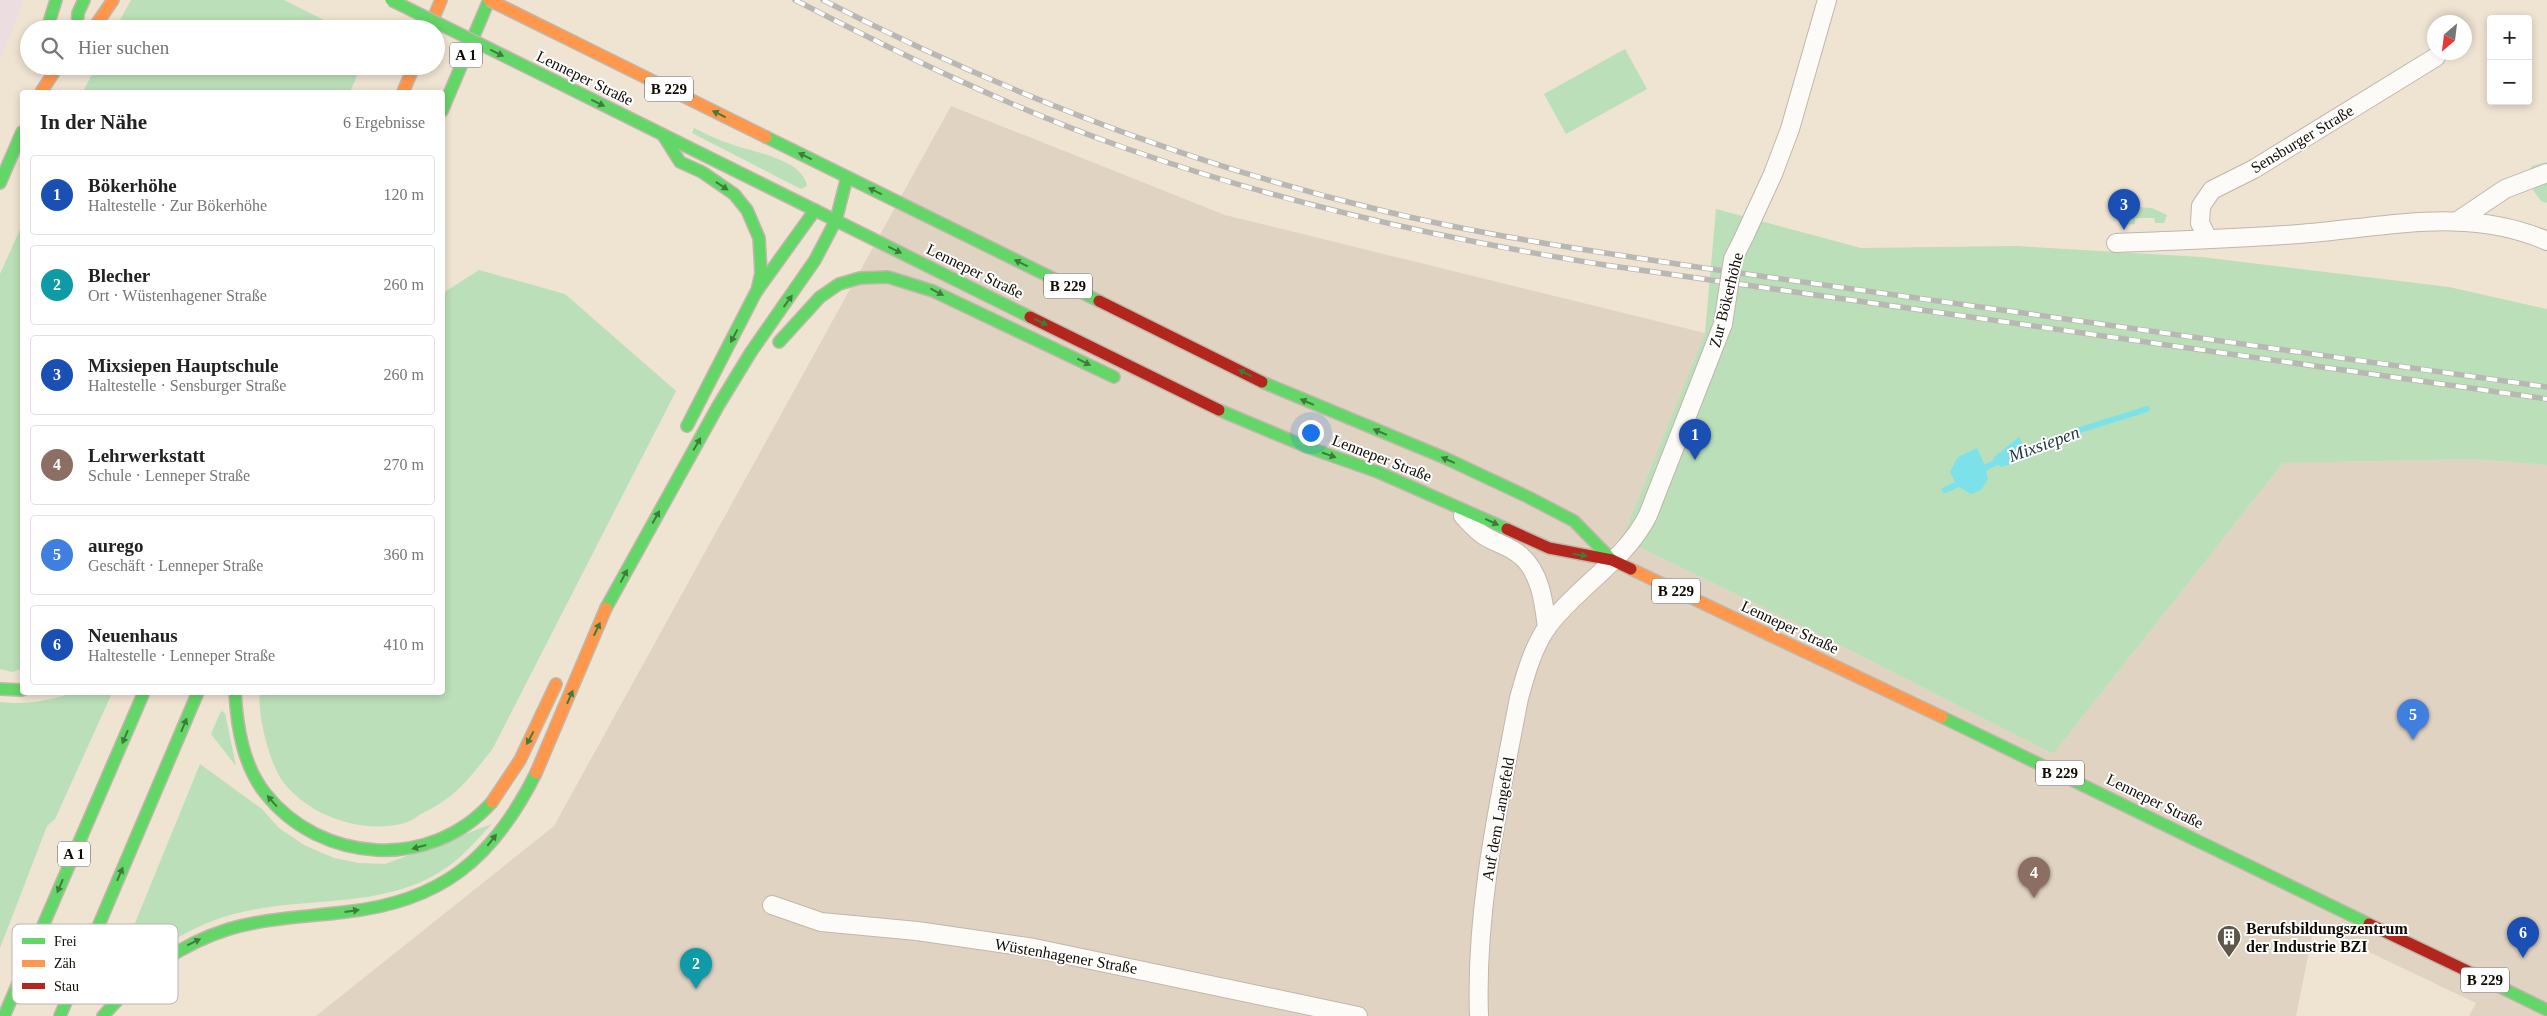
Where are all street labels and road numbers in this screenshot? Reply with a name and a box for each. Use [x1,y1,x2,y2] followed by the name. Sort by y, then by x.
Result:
[450,42,482,68] road number: A 1
[534,47,636,110] street label: Lenneper Straße
[645,76,693,102] road number: B 229
[2248,102,2357,177] street label: Sensburger Straße
[924,240,1026,303] street label: Lenneper Straße
[1706,251,1746,349] street label: Zur Bökerhöhe
[1044,274,1092,298] road number: B 229
[1329,431,1434,486] street label: Lenneper Straße
[1652,578,1700,604] road number: B 229
[1738,597,1841,658] street label: Lenneper Straße
[1479,756,1518,882] street label: Auf dem Langefeld
[2036,760,2084,786] road number: B 229
[2104,770,2206,833] street label: Lenneper Straße
[58,842,90,866] road number: A 1
[993,935,1139,978] street label: Wüstenhagener Straße
[2461,968,2509,992] road number: B 229

